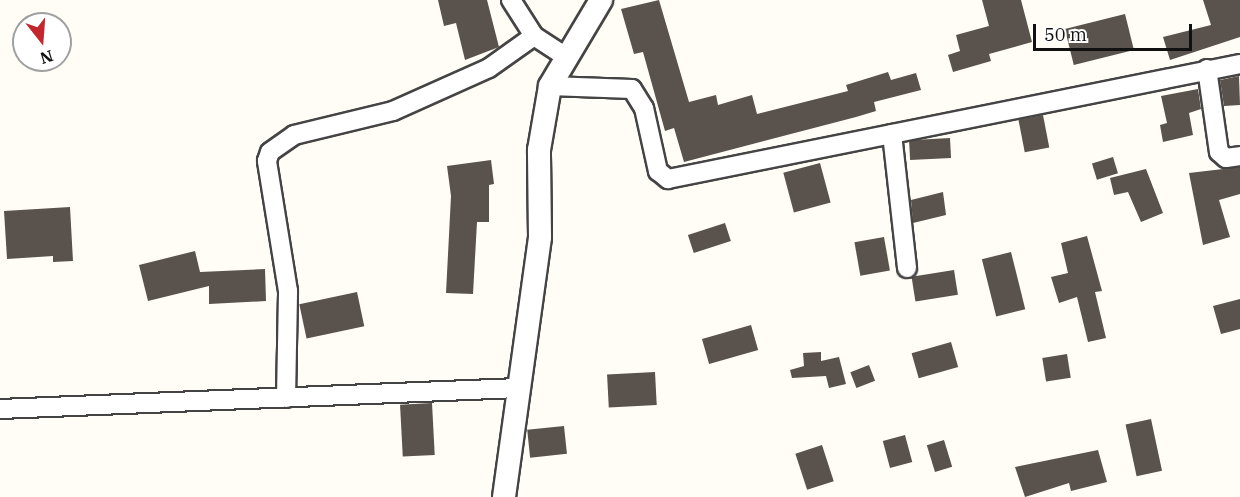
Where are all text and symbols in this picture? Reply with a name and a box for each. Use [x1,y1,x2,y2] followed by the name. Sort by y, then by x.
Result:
[12,12,72,72] north arrow
[1036,12,1195,50] scale bar
[1044,23,1087,46] text: 50 m
[38,46,56,69] text: N

